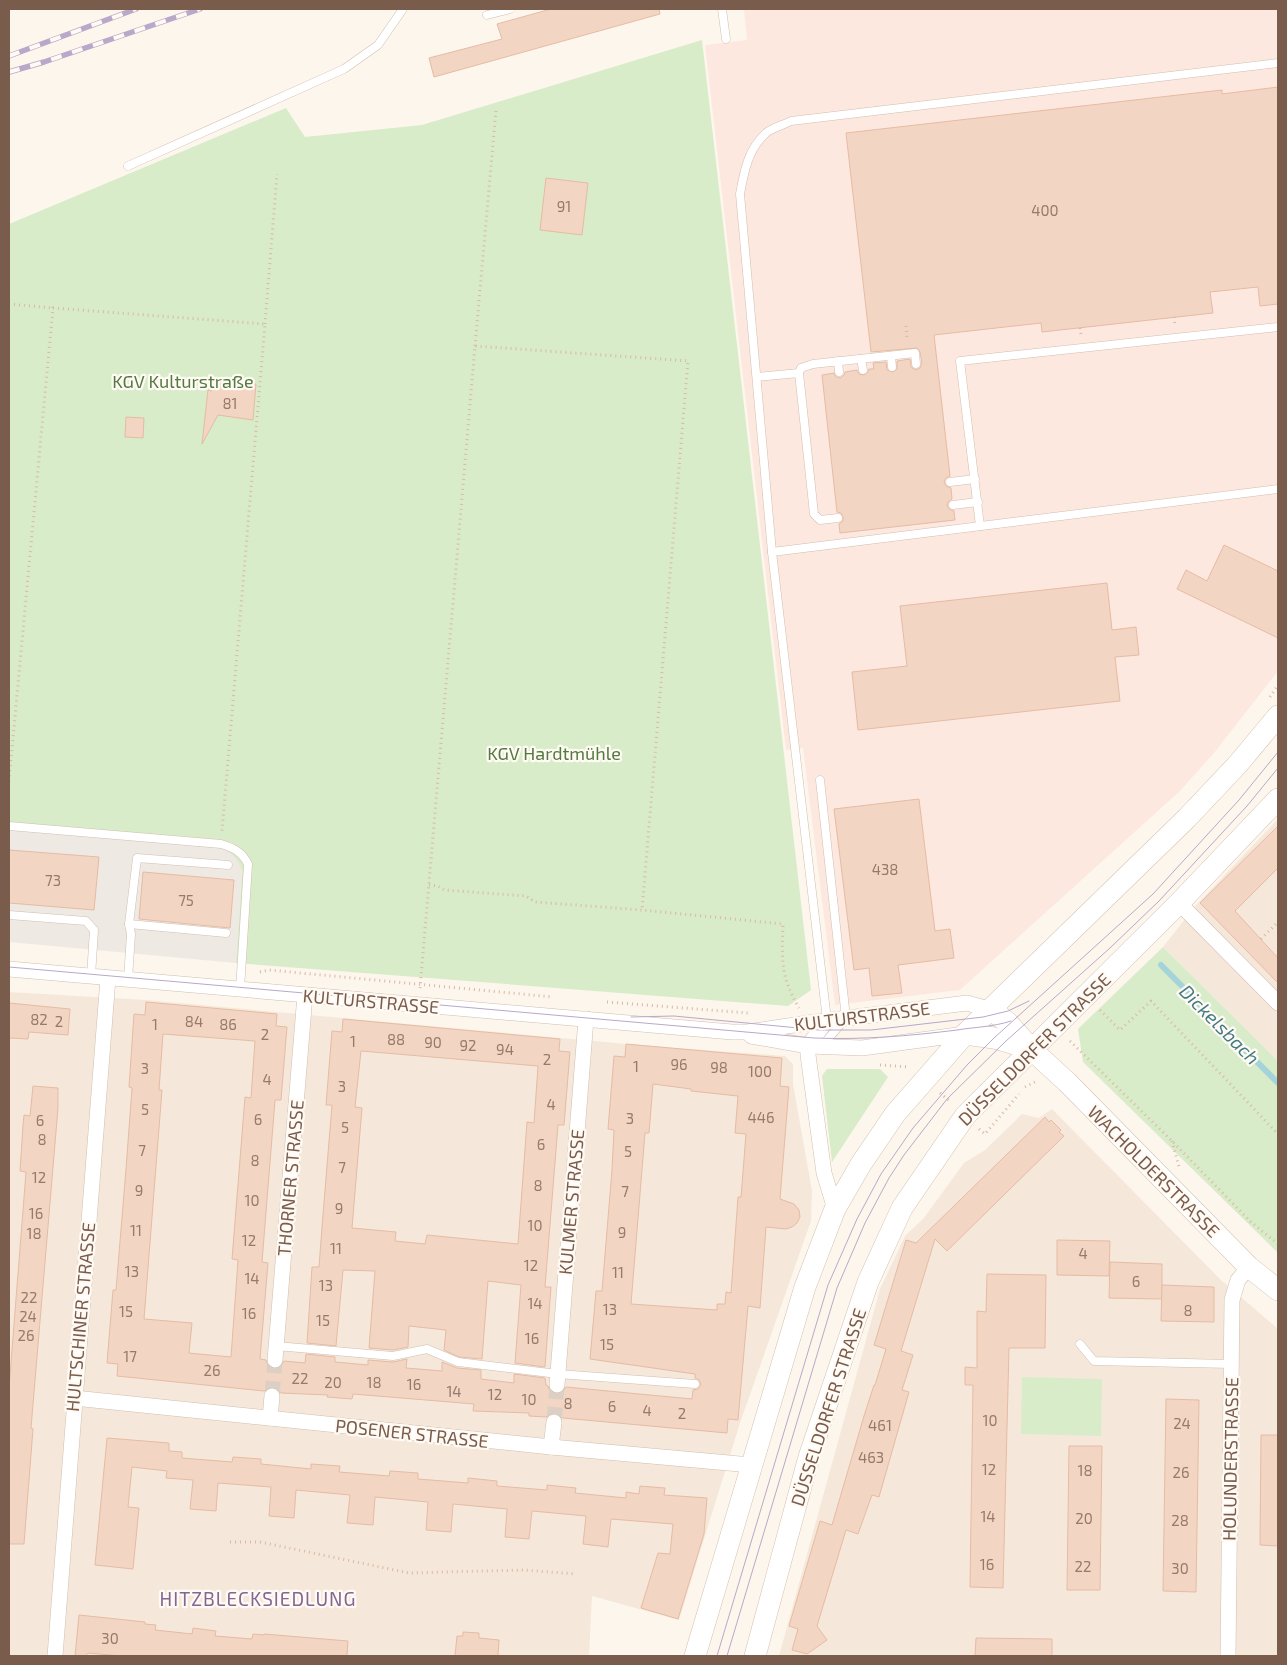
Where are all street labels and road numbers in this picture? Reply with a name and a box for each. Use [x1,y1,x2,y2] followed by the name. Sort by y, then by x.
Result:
[953,968,1115,1130] street label: DÜSSELDORFER STRASSE
[302,984,440,1018] street label: KULTURSTRASSE
[793,997,931,1035] street label: KULTURSTRASSE
[272,1099,308,1257] street label: THORNER STRASSE
[1083,1100,1225,1242] street label: WACHOLDERSTRASSE
[554,1128,588,1276] street label: KULMER STRASSE
[61,1221,99,1413] street label: HULTSCHINER STRASSE
[786,1305,870,1509] street label: DÜSSELDORFER STRASSE
[1218,1377,1242,1541] street label: HOLUNDERSTRASSE
[334,1414,490,1452] street label: POSENER STRASSE

